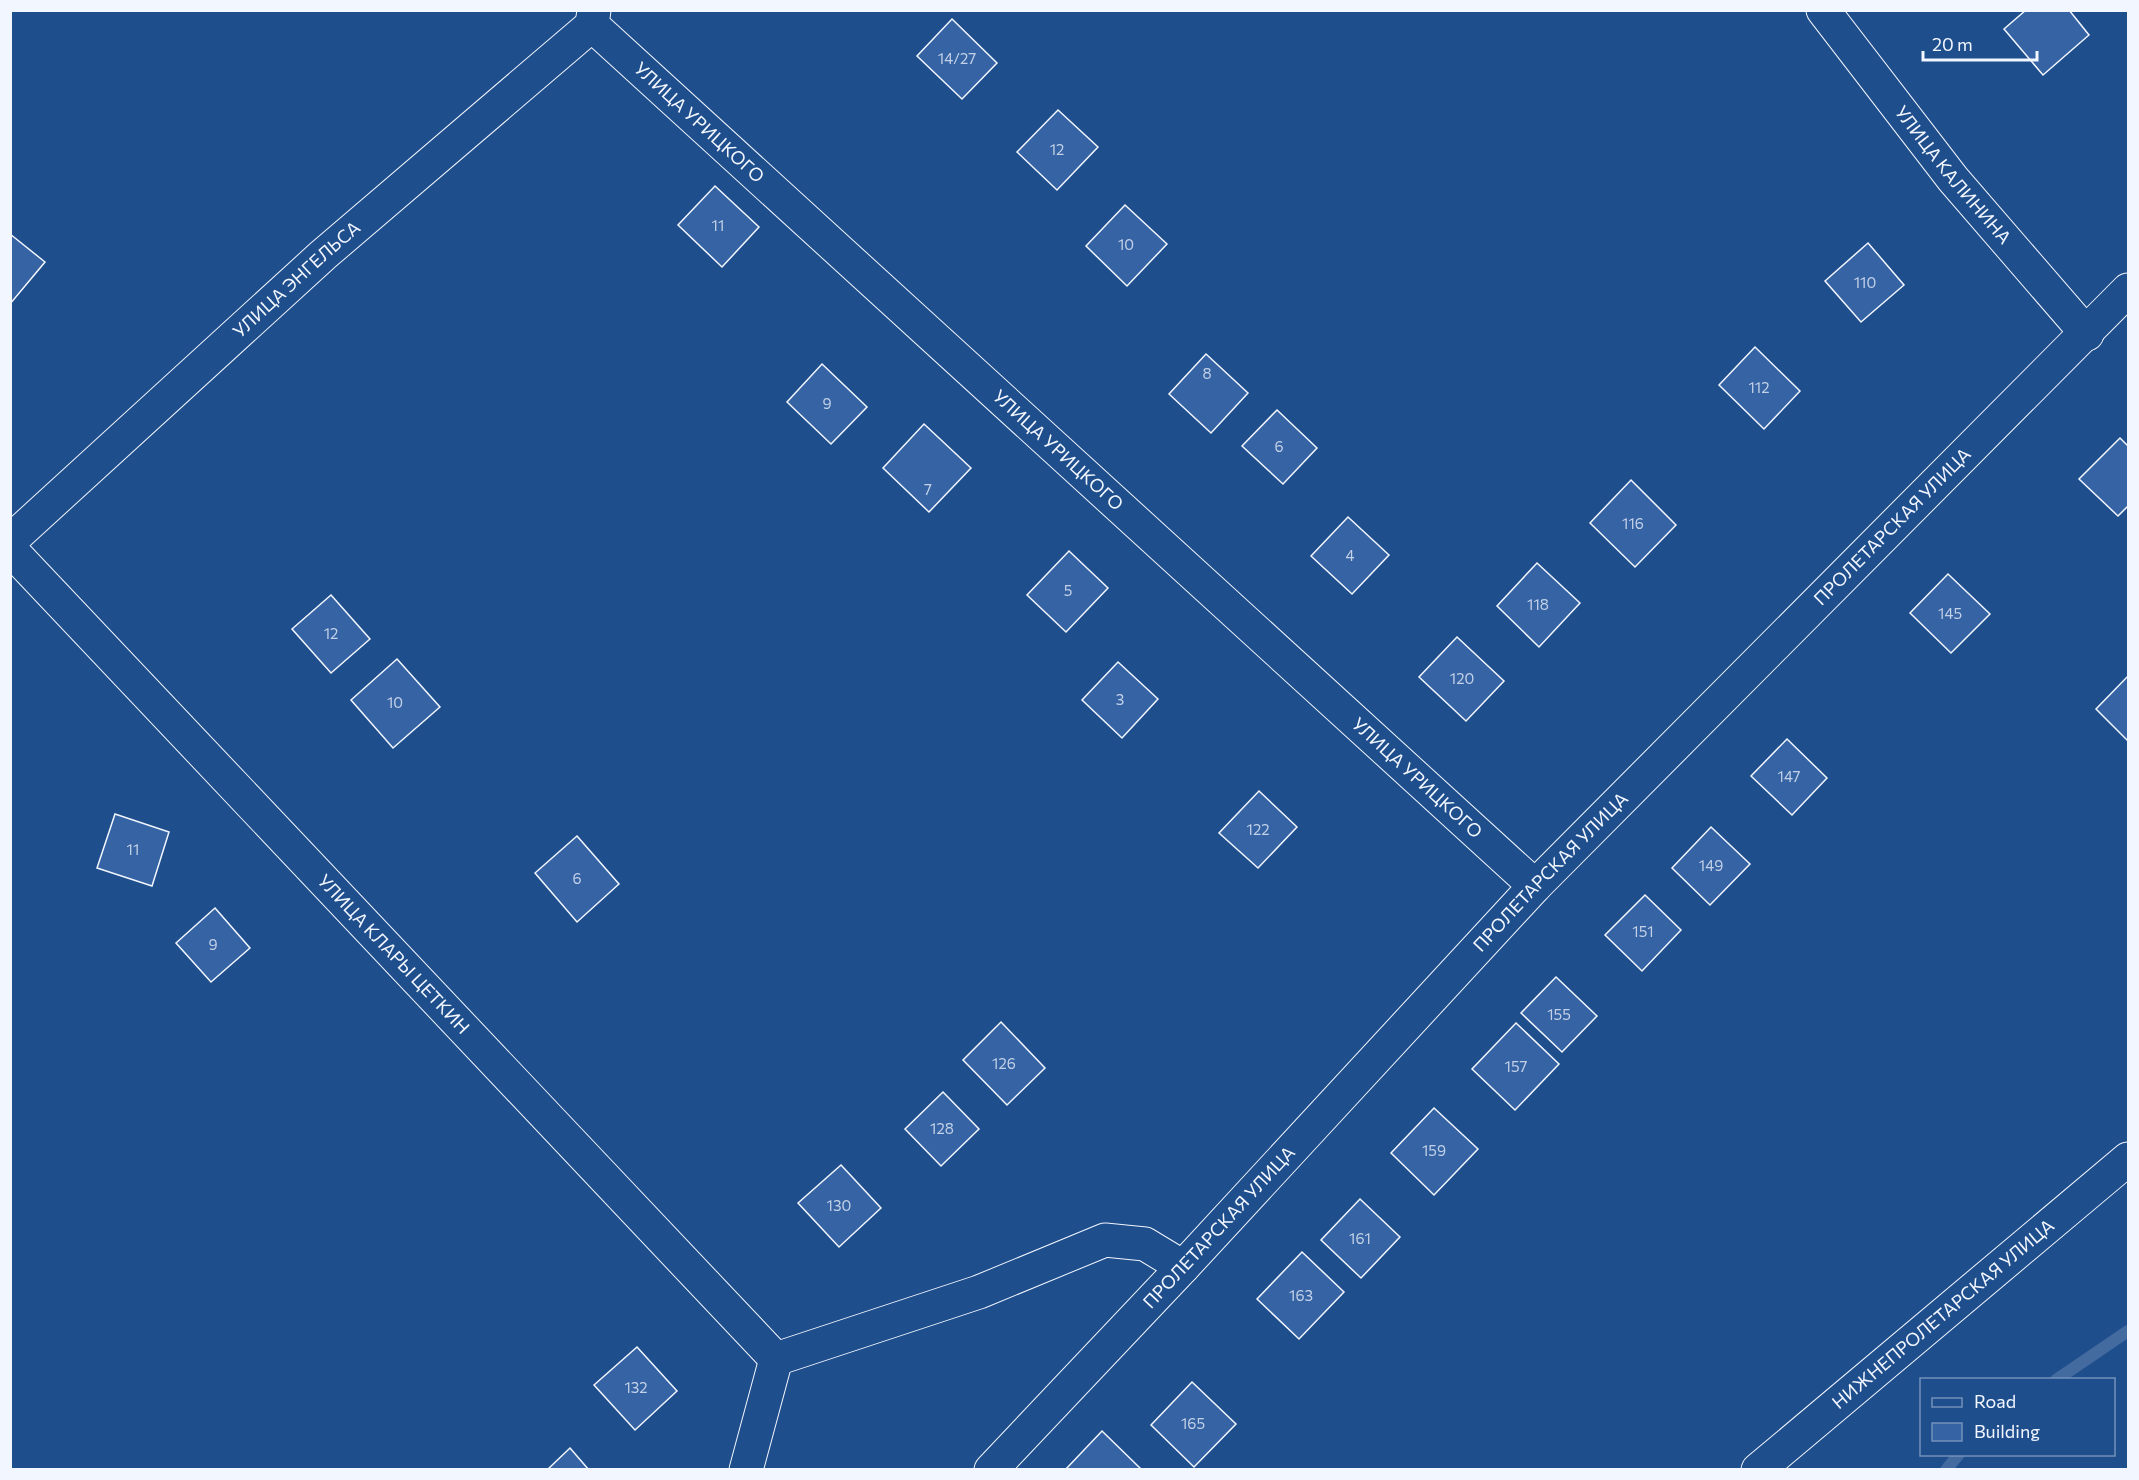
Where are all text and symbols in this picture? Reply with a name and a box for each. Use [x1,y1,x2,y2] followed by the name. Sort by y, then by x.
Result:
[1923,24,2037,62] scale bar
[1932,33,1973,55] text: 20 m
[938,49,976,67] house number: 14/27
[630,57,769,187] street label: УЛИЦА УРИЦКОГО
[1891,101,2016,248] street label: УЛИЦА КАЛИНИНА
[1050,140,1064,158] house number: 12
[228,216,364,342] street label: УЛИЦА ЭНГЕЛЬСА
[712,216,724,234] house number: 11
[1118,235,1134,253] house number: 10
[1854,273,1876,291] house number: 110
[1202,364,1212,382] house number: 8
[1748,378,1770,396] house number: 112
[989,385,1128,515] street label: УЛИЦА УРИЦКОГО
[822,394,832,412] house number: 9
[1274,437,1284,455] house number: 6
[1809,443,1975,609] street label: ПРОЛЕТАРСКАЯ УЛИЦА
[924,480,932,498] house number: 7
[1622,514,1644,532] house number: 116
[1346,546,1355,564] house number: 4
[1064,581,1072,599] house number: 5
[1527,595,1549,613] house number: 118
[1938,604,1962,622] house number: 145
[324,624,338,642] house number: 12
[1450,669,1474,687] house number: 120
[1116,690,1124,708] house number: 3
[387,693,403,711] house number: 10
[1348,712,1487,842] street label: УЛИЦА УРИЦКОГО
[1777,767,1801,785] house number: 147
[1468,787,1632,956] street label: ПРОЛЕТАРСКАЯ УЛИЦА
[1246,820,1270,838] house number: 122
[127,840,139,858] house number: 11
[1699,856,1723,874] house number: 149
[314,869,475,1038] street label: УЛИЦА КЛАРЫ ЦЕТКИН
[572,869,582,887] house number: 6
[1632,922,1654,940] house number: 151
[208,935,218,953] house number: 9
[1547,1005,1571,1023] house number: 155
[992,1054,1016,1072] house number: 126
[1505,1057,1528,1075] house number: 157
[930,1119,954,1137] house number: 128
[1138,1141,1299,1312] street label: ПРОЛЕТАРСКАЯ УЛИЦА
[1422,1141,1446,1159] house number: 159
[827,1196,851,1214] house number: 130
[1827,1214,2058,1413] street label: НИЖНЕПРОЛЕТАРСКАЯ УЛИЦА
[1349,1229,1371,1247] house number: 161
[1289,1286,1313,1304] house number: 163
[624,1378,648,1396] house number: 132
[1920,1378,2115,1456] legend
[1974,1390,2016,1412] text: Road
[1181,1414,1205,1432] house number: 165
[1974,1420,2040,1442] text: Building

